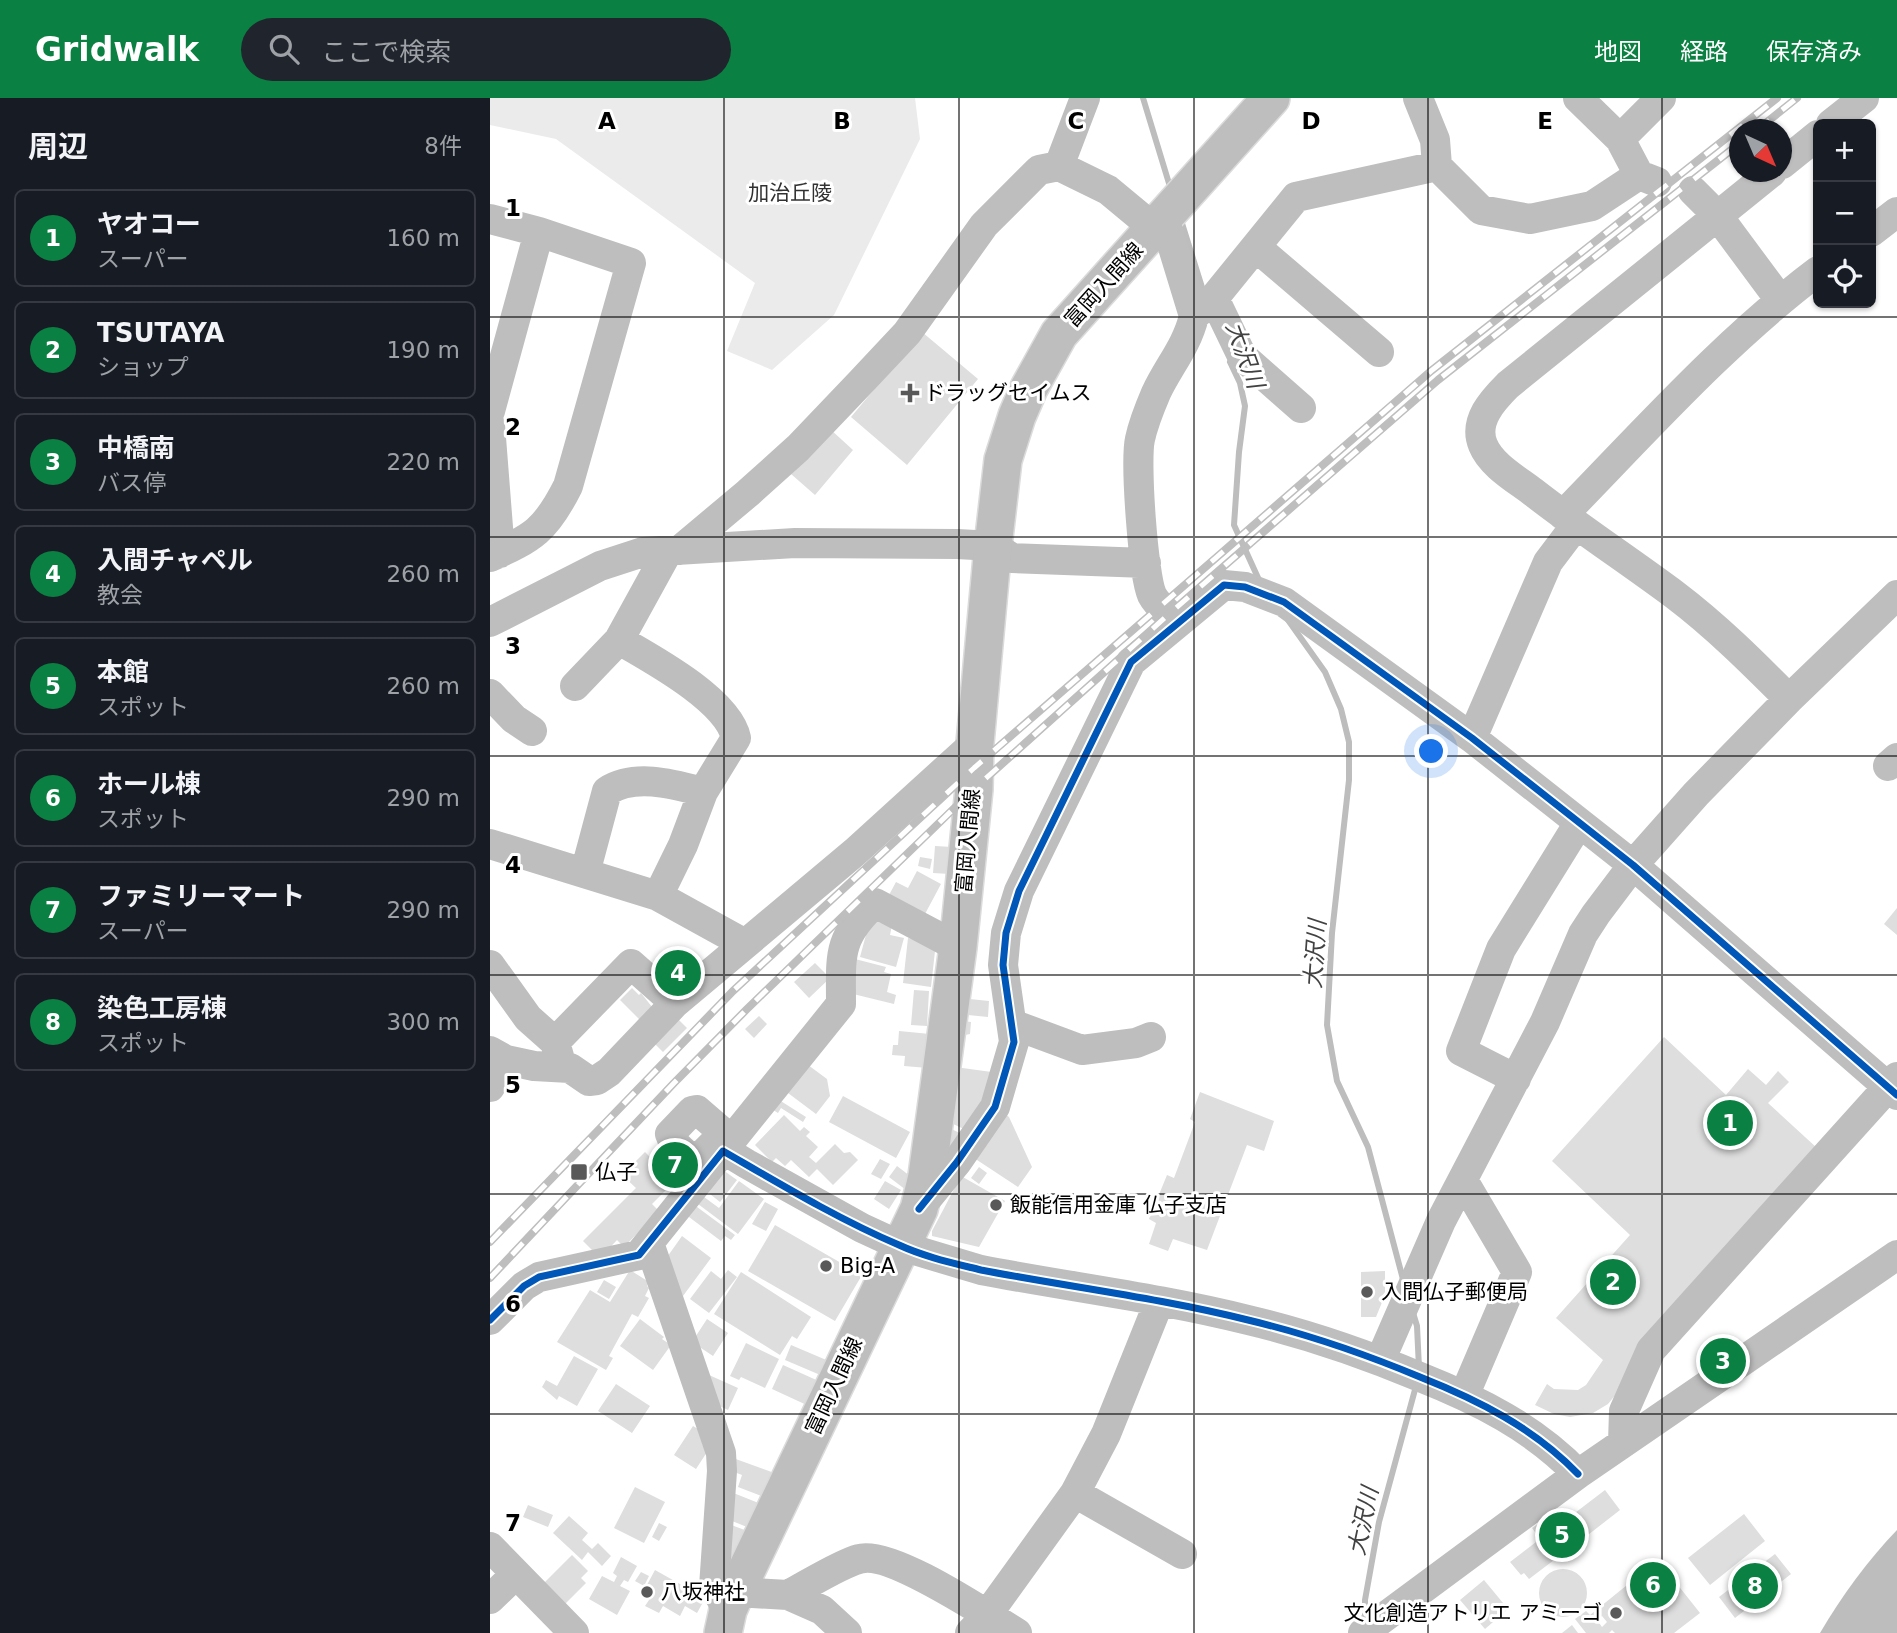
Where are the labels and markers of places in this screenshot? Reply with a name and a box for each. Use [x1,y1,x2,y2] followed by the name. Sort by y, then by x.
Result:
[924,381,1092,405] place label: ドラッグセイムス
[902,385,918,401] marker: ドラッグセイムス
[655,947,701,999] pin: 4
[1707,1097,1753,1149] pin: 1
[652,1139,698,1191] pin: 7
[595,1160,637,1184] place label: 仏子
[569,1162,589,1182] marker: 仏子
[1010,1193,1227,1217] place label: 飯能信用金庫 仏子支店
[988,1197,1004,1213] marker: 飯能信用金庫 仏子支店
[840,1254,896,1278] place label: Big-A
[1590,1256,1636,1308] pin: 2
[818,1258,834,1274] marker: Big-A
[1381,1280,1528,1304] place label: 入間仏子郵便局
[1359,1284,1375,1300] marker: 入間仏子郵便局
[1700,1335,1746,1387] pin: 3
[1539,1509,1585,1561] pin: 5
[1630,1559,1676,1611] pin: 6
[1732,1560,1778,1612] pin: 8
[661,1580,745,1604] place label: 八坂神社
[639,1584,655,1600] marker: 八坂神社
[1344,1601,1602,1625] place label: 文化創造アトリエ アミーゴ
[1608,1605,1624,1621] marker: 文化創造アトリエ アミーゴ

